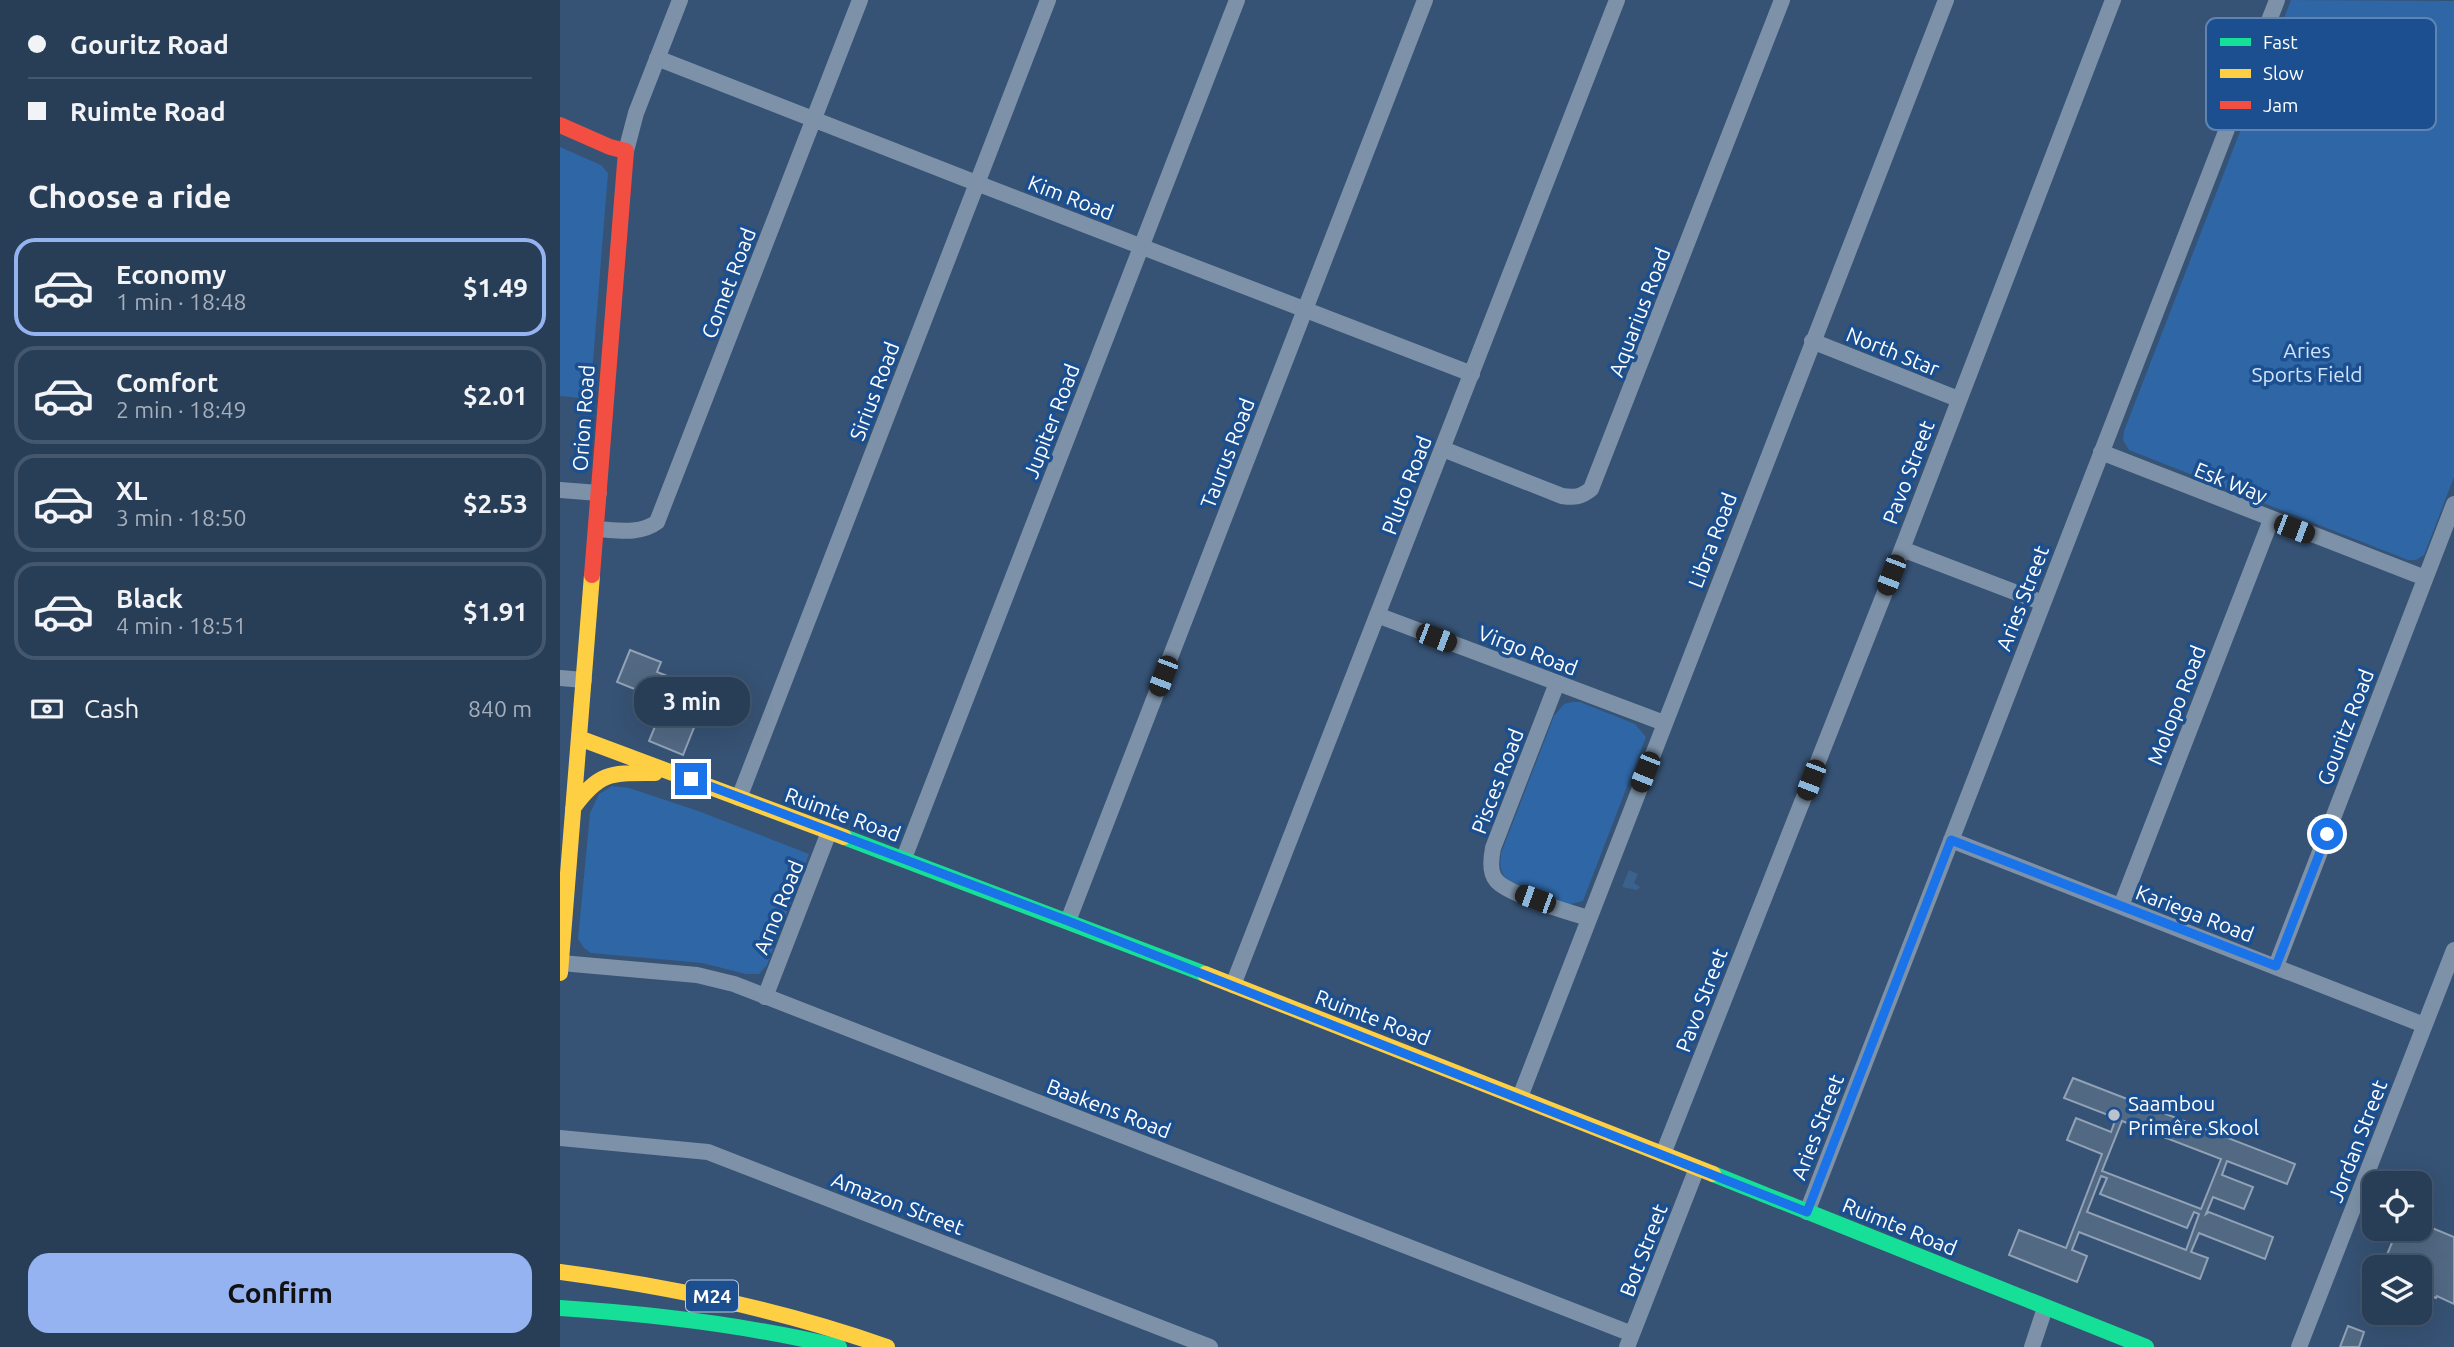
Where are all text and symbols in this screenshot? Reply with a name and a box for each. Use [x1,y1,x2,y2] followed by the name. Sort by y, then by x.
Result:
[2206,18,2436,130] legend
[70,30,229,59] text: Gouritz Road
[2263,31,2298,53] text: Fast
[2263,62,2304,84] text: Slow
[2263,94,2299,116] text: Jam
[70,97,226,126] text: Ruimte Road
[1025,170,1117,224] street label: Kim Road
[28,178,231,214] text: Choose a ride
[696,224,760,342] street label: Comet Road
[1603,244,1675,380] street label: Aquarius Road
[32,256,95,319] icon: car
[116,260,226,289] text: Economy
[463,273,528,302] text: $1.49
[116,289,247,314] text: 1 min · 18:48
[1843,321,1943,381] street label: North Star
[844,338,904,444] street label: Sirius Road
[2251,338,2363,386] park label: Aries Sports Field
[1018,360,1084,482] street label: Jupiter Road
[32,364,95,427] icon: car
[567,364,599,472] street label: Orion Road
[116,368,219,397] text: Comfort
[463,381,528,410] text: $2.01
[1195,395,1259,511] street label: Taurus Road
[116,397,247,422] text: 2 min · 18:49
[1877,417,1939,527] street label: Pavo Street
[1376,432,1436,538] street label: Pluto Road
[2191,457,2271,507] street label: Esk Way
[32,472,95,535] icon: car
[116,476,147,505] text: XL
[463,489,528,518] text: $2.53
[1683,489,1741,591] street label: Libra Road
[116,505,247,530] text: 3 min · 18:50
[2271,512,2318,546] car
[1991,542,2053,654] street label: Aries Street
[1874,552,1909,598] car
[32,580,95,643] icon: car
[116,584,183,613] text: Black
[463,597,528,626] text: $1.91
[116,613,247,638] text: 4 min · 18:51
[1475,620,1581,680] street label: Virgo Road
[1413,621,1460,655] car
[2142,642,2210,768] street label: Molopo Road
[1146,653,1181,699] car
[2312,666,2378,788] street label: Gouritz Road
[633,678,749,726] callout: 3 min
[663,689,721,714] text: 3 min
[28,690,66,728] icon: cash
[84,694,139,723] text: Cash
[468,696,532,721] text: 840 m
[1466,725,1528,837] street label: Pisces Road
[1628,749,1663,795] car
[1794,757,1829,803] car
[675,763,707,795] route end
[782,782,904,846] street label: Ruimte Road
[2311,818,2343,850] route start
[748,857,808,957] street label: Arno Road
[2133,880,2257,946] street label: Kariega Road
[1512,882,1559,916] car
[1670,945,1732,1055] street label: Pavo Street
[1312,984,1434,1050] street label: Ruimte Road
[1786,1071,1848,1183] street label: Aries Street
[1044,1073,1174,1143] street label: Baakens Road
[2323,1076,2391,1206] street label: Jordan Street
[2128,1091,2259,1139] place label: Saambou Primêre Skool
[2106,1107,2122,1123] marker: Saambou Primêre Skool
[828,1167,968,1239] street label: Amazon Street
[2362,1171,2432,1325] map controls
[2362,1171,2432,1241] button: locate
[1839,1192,1961,1260] street label: Ruimte Road
[1614,1200,1672,1300] street label: Bot Street
[28,1253,532,1333] button: Confirm
[2362,1255,2432,1325] button: layers
[686,1280,738,1312] road number: M24

